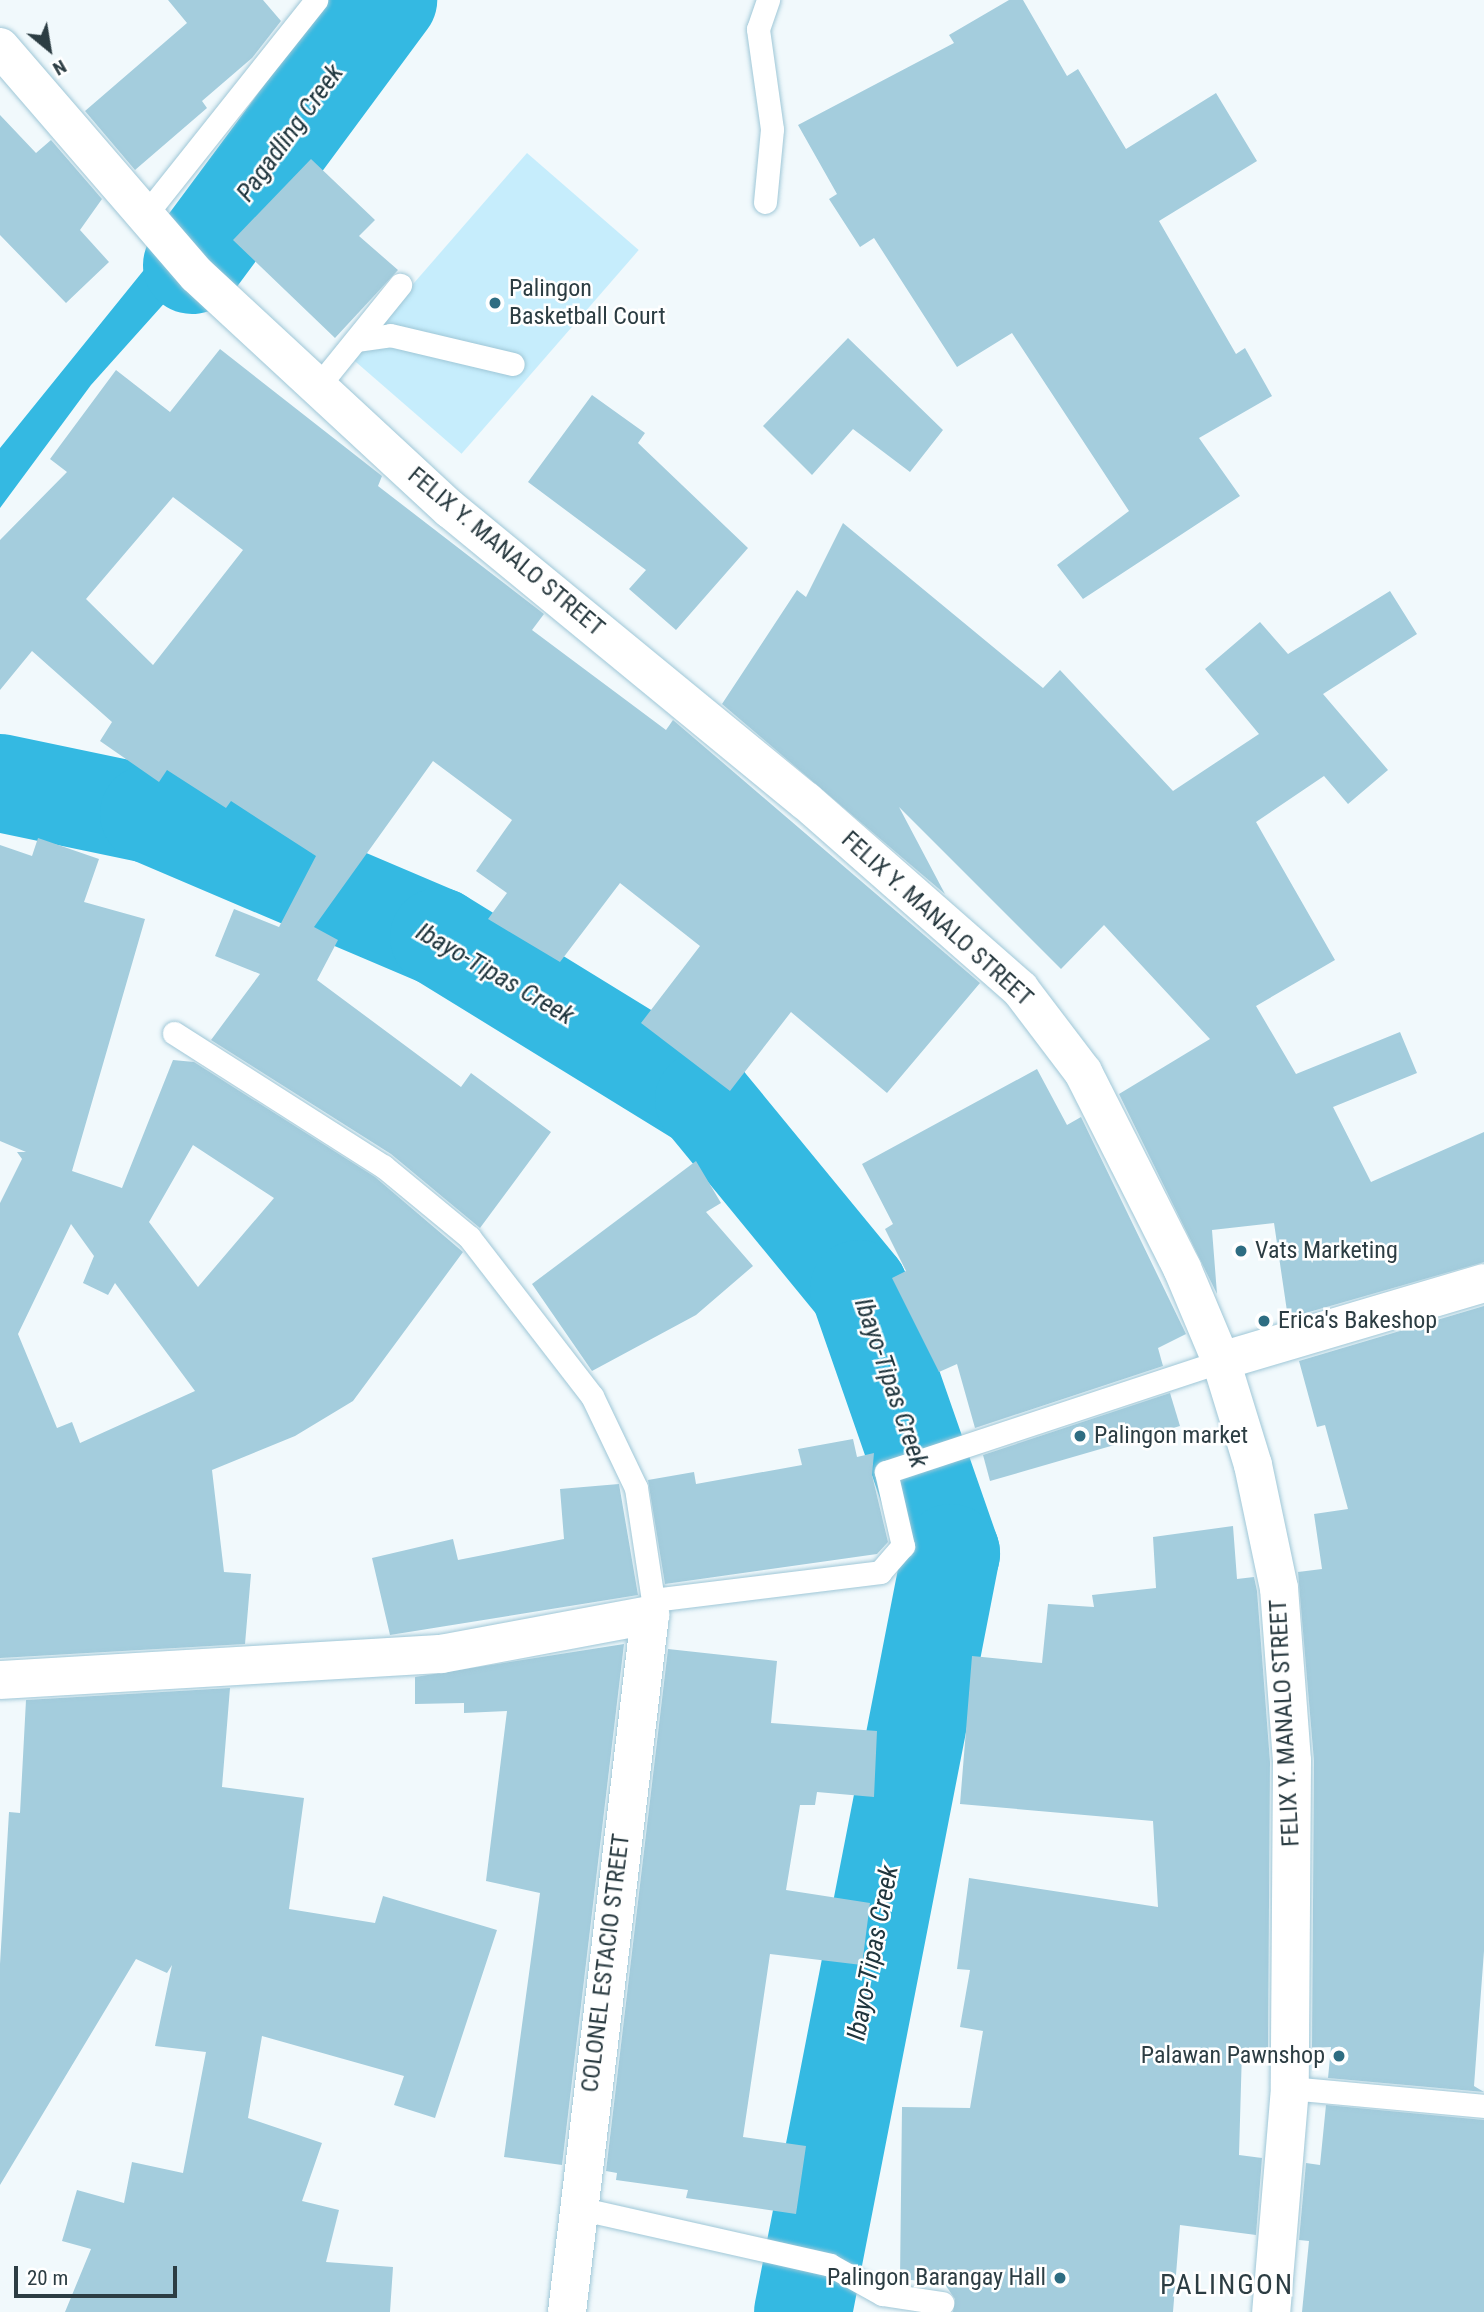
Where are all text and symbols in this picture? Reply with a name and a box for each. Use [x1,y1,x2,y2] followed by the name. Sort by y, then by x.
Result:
[14,14,84,84] north arrow
[49,55,71,80] text: N
[230,58,350,208] water label: Pagadling Creek
[509,275,666,331] place label: Palingon Basketball Court
[487,295,503,311] marker: Palingon Basketball Court
[402,461,610,643] street label: FELIX Y. MANALO STREET
[835,825,1039,1013] street label: FELIX Y. MANALO STREET
[410,916,580,1032] water label: Ibayo-Tipas Creek
[1255,1237,1398,1265] place label: Vats Marketing
[1233,1243,1249,1259] marker: Vats Marketing
[847,1294,935,1472] water label: Ibayo-Tipas Creek
[1278,1307,1437,1335] place label: Erica's Bakeshop
[1256,1313,1272,1329] marker: Erica's Bakeshop
[1094,1422,1248,1450] place label: Palingon market
[1072,1428,1088,1444] marker: Palingon market
[1264,1599,1306,1847] street label: FELIX Y. MANALO STREET
[576,1832,636,2094] street label: COLONEL ESTACIO STREET
[841,1863,905,2043] water label: Ibayo-Tipas Creek
[1141,2042,1325,2070] place label: Palawan Pawnshop
[1331,2048,1347,2064] marker: Palawan Pawnshop
[18,2252,180,2296] scale bar
[827,2264,1046,2292] place label: Palingon Barangay Hall
[27,2266,68,2290] text: 20 m
[1161,2268,1293,2302] district label: PALINGON
[1052,2270,1068,2286] marker: Palingon Barangay Hall

